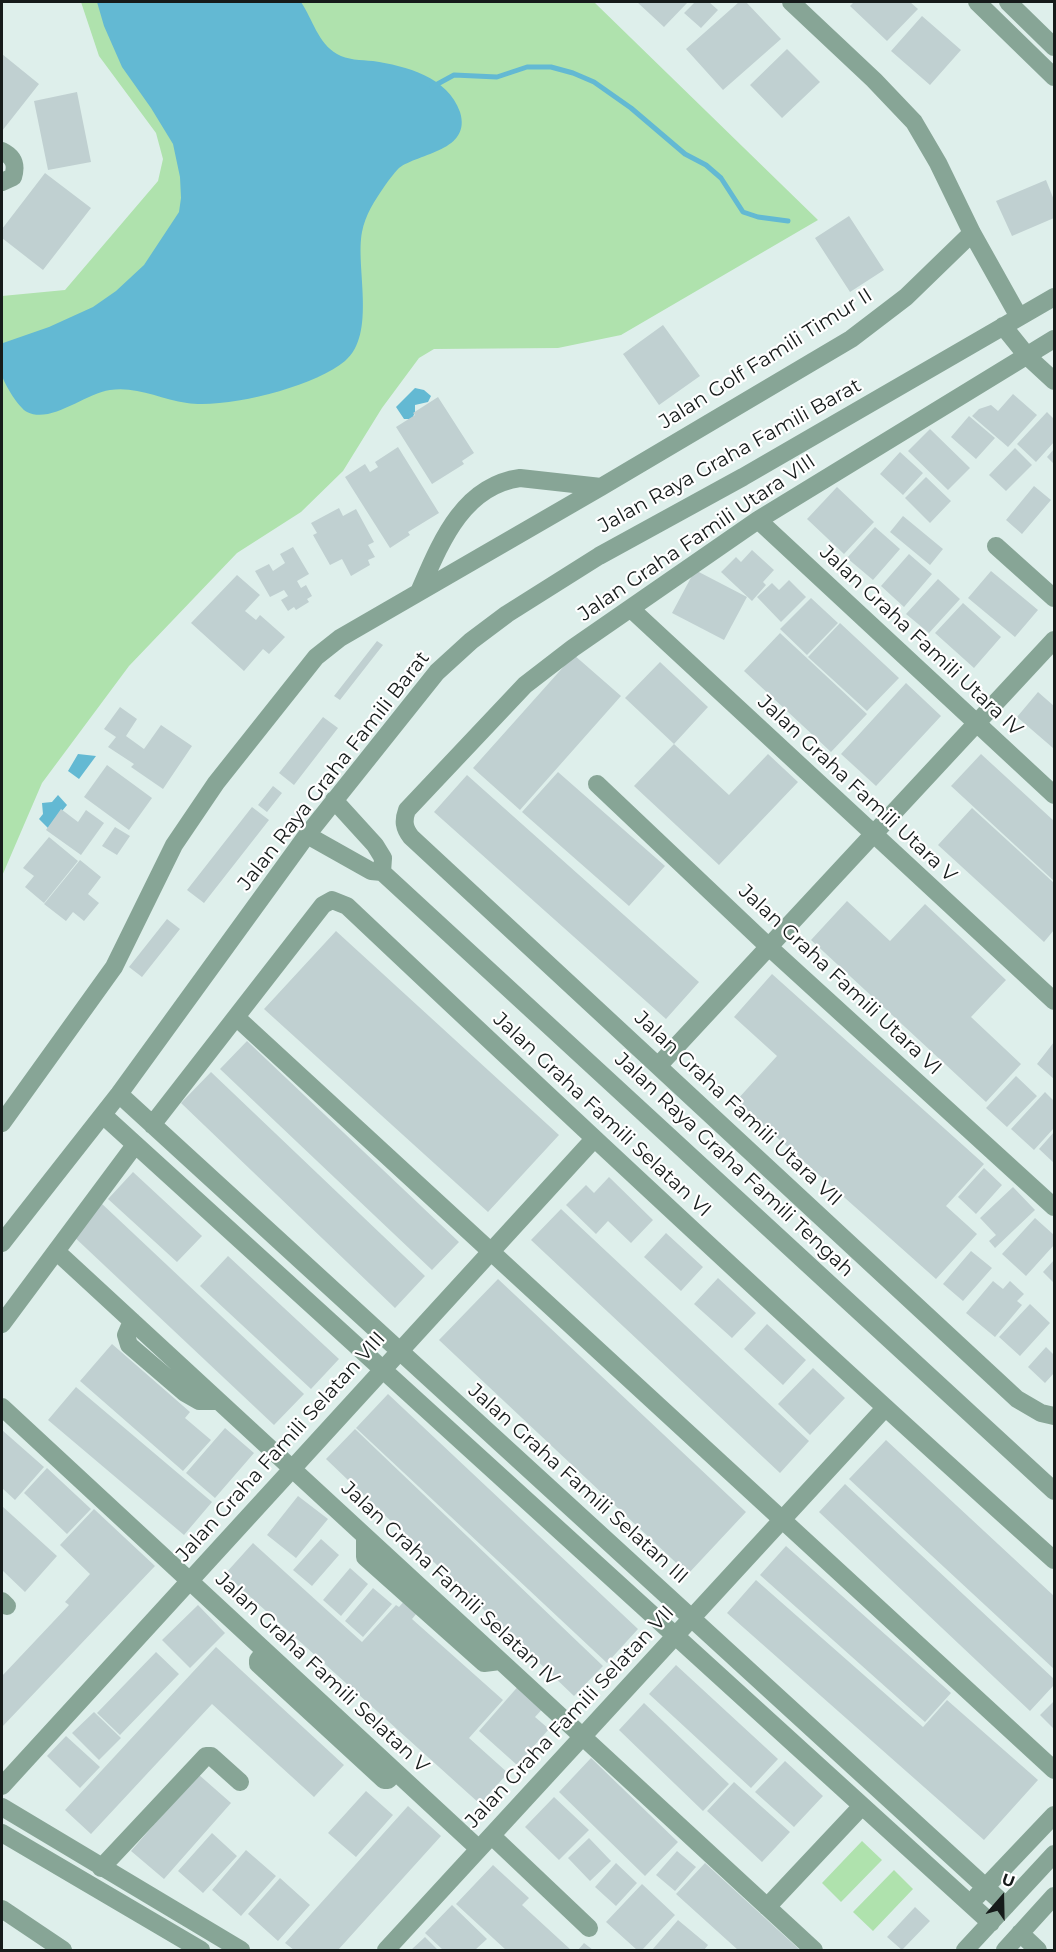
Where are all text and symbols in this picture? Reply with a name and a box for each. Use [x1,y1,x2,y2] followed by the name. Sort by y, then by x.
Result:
[655,283,877,435] street label: Jalan Golf Famili Timur II
[594,374,866,538] street label: Jalan Raya Graha Famili Barat
[574,450,820,626] street label: Jalan Graha Famili Utara VIII
[815,541,1027,741] street label: Jalan Graha Famili Utara IV
[233,647,435,895] street label: Jalan Raya Graha Famili Barat
[753,691,961,887] street label: Jalan Graha Famili Utara V
[734,880,946,1080] street label: Jalan Graha Famili Utara VI
[629,1007,847,1211] street label: Jalan Graha Famili Utara VII
[488,1008,716,1222] street label: Jalan Graha Famili Selatan VI
[610,1048,858,1282] street label: Jalan Raya Graha Famili Tengah
[171,1327,391,1567] street label: Jalan Graha Famili Selatan VIII
[463,1379,693,1589] street label: Jalan Graha Famili Selatan III
[336,1477,564,1691] street label: Jalan Graha Famili Selatan IV
[210,1568,434,1778] street label: Jalan Graha Famili Selatan V
[461,1601,679,1833] street label: Jalan Graha Famili Selatan VII
[972,1868,1032,1928] north arrow
[999,1870,1017,1892] text: U

